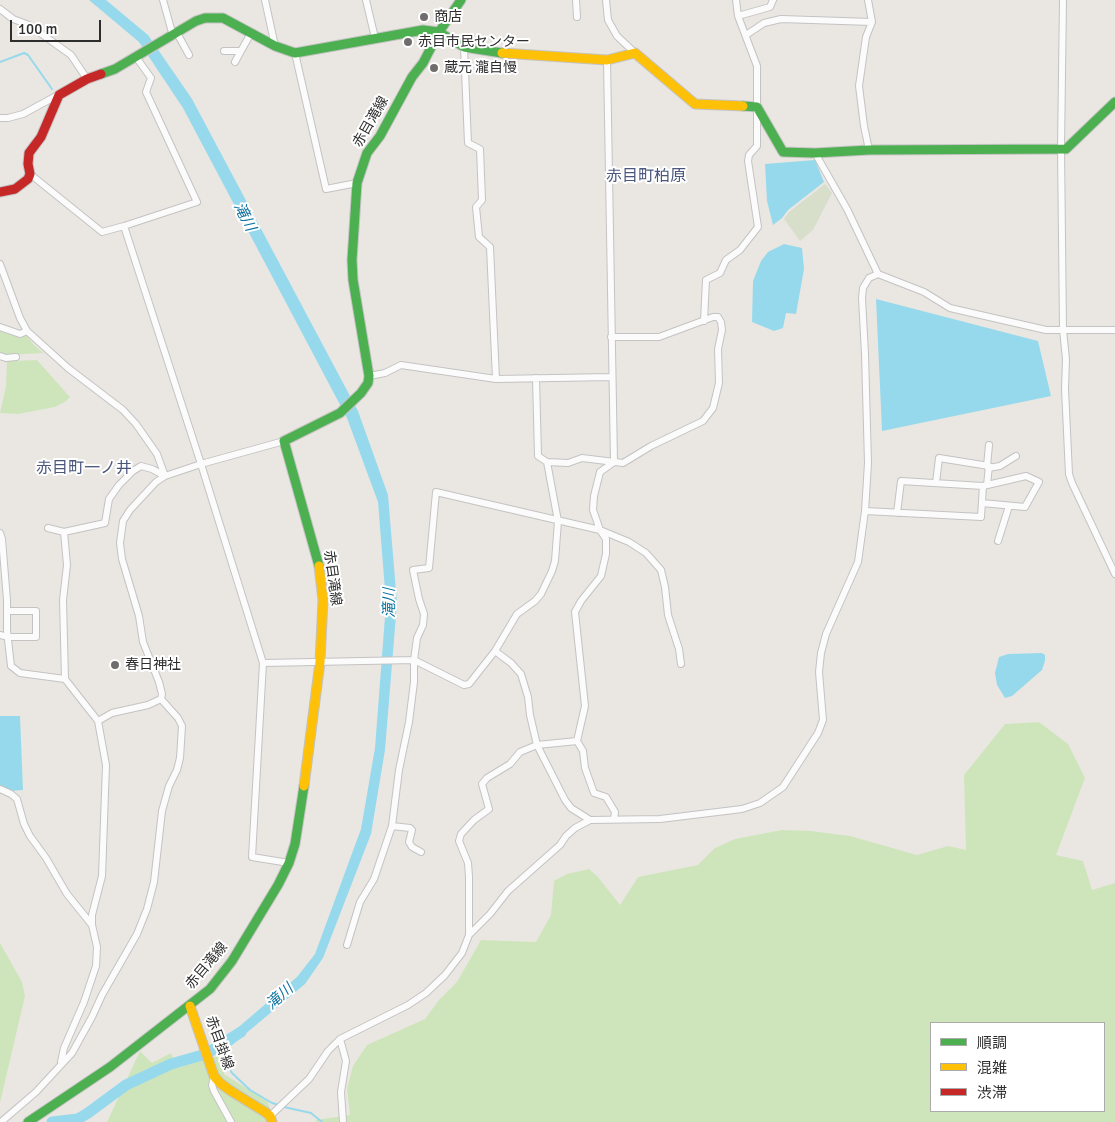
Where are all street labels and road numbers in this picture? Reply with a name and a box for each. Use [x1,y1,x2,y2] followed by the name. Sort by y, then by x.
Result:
[350,94,392,150] street label: 赤目滝線
[320,549,344,607] street label: 赤目滝線
[183,939,231,993] street label: 赤目滝線
[202,1014,236,1072] street label: 赤目掛線

